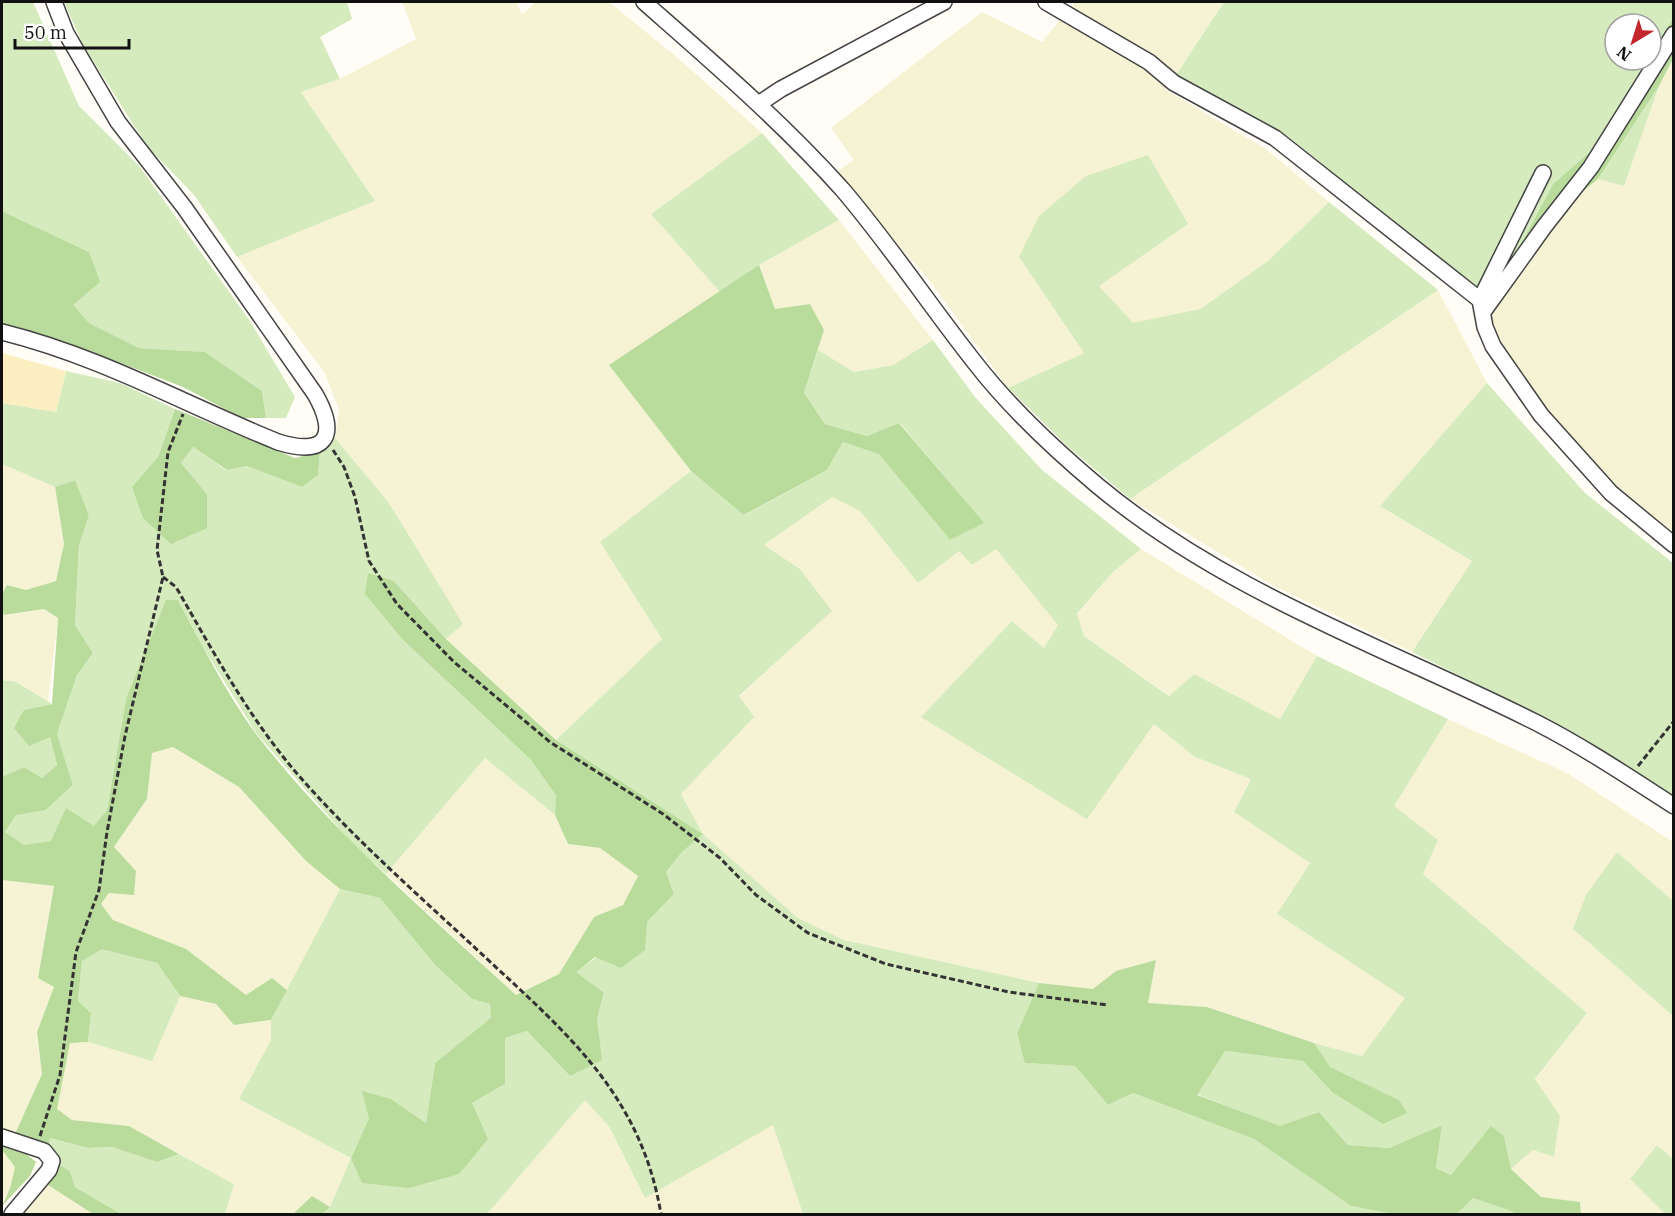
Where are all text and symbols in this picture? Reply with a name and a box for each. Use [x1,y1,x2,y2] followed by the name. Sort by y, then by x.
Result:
[15,12,129,50] scale bar
[1603,12,1663,72] north arrow
[24,21,67,44] text: 50 m
[1613,42,1635,66] text: N

